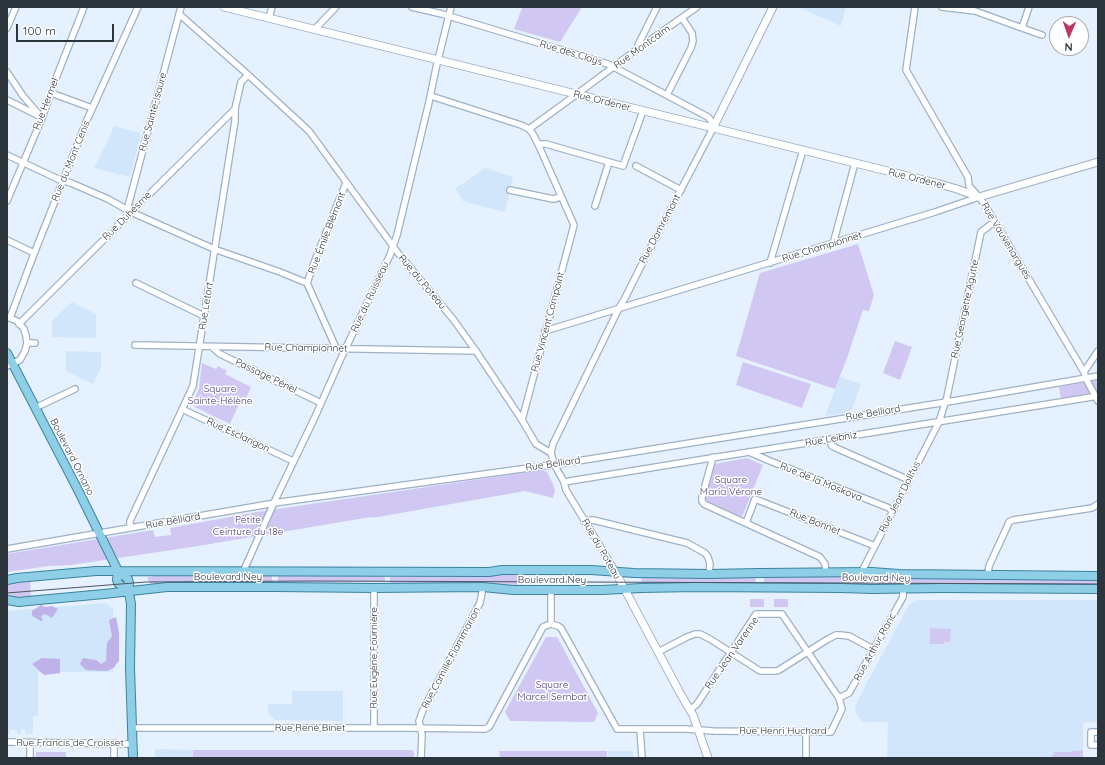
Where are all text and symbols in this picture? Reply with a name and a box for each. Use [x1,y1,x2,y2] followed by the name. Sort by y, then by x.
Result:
[18,16,116,42] scale bar
[1049,16,1089,56] north arrow
[23,23,56,38] text: 100 m
[611,23,673,71] street label: Rue Montcalm
[538,38,604,68] street label: Rue des Cloÿs
[1064,40,1073,54] text: N
[137,71,169,153] street label: Rue Sainte-Isaure
[31,76,61,132] street label: Rue Hermel
[572,88,632,114] street label: Rue Ordener
[49,119,93,203] street label: Rue du Mont Cenis
[887,166,947,192] street label: Rue Ordener
[100,189,154,243] street label: Rue Duhesme
[306,190,348,276] street label: Rue Émile Blémont
[637,192,683,266] street label: Rue Damrémont
[978,200,1034,282] street label: Rue Vauvenargues
[781,229,863,265] street label: Rue Championnet
[396,252,448,312] street label: Rue du Poteau
[949,259,981,359] street label: Rue Georgette Agutte
[348,260,392,334] street label: Rue du Ruisseau
[529,271,567,373] street label: Rue Vincent Compoint
[196,281,216,331] street label: Rue Letort
[264,341,348,355] street label: Rue Championnet
[233,356,299,396] street label: Passage Pénel
[188,383,252,406] park label: Square Sainte-Hélène
[845,403,901,423] street label: Rue Belliard
[205,415,271,455] street label: Rue Esclangon
[47,416,97,498] street label: Boulevard Ornano
[804,429,858,449] street label: Rue Leibniz
[525,454,581,474] street label: Rue Belliard
[877,459,923,535] street label: Rue Jean Dollfus
[778,460,864,504] street label: Rue de la Moskova
[700,474,762,498] park label: Square Maria Vérone
[788,506,842,538] street label: Rue Bonnet
[145,510,201,532] street label: Rue Belliard
[213,514,283,538] park label: Petite Ceinture du 18e
[579,517,623,581] street label: Rue du Poteau
[194,571,262,583] street label: Boulevard Ney
[842,571,910,585] street label: Boulevard Ney
[518,574,586,586] street label: Boulevard Ney
[419,605,483,711] street label: Rue Camille Flammarion
[368,607,380,709] street label: Rue Eugène Fournière
[851,611,899,683] street label: Rue Arthur Ranc
[703,614,761,692] street label: Rue Jean Varenne
[517,679,587,702] park label: Square Marcel Sembat
[275,722,345,734] street label: Rue René Binet
[739,725,827,737] street label: Rue Henri Huchard
[16,737,124,749] street label: Rue Francis de Croisset

